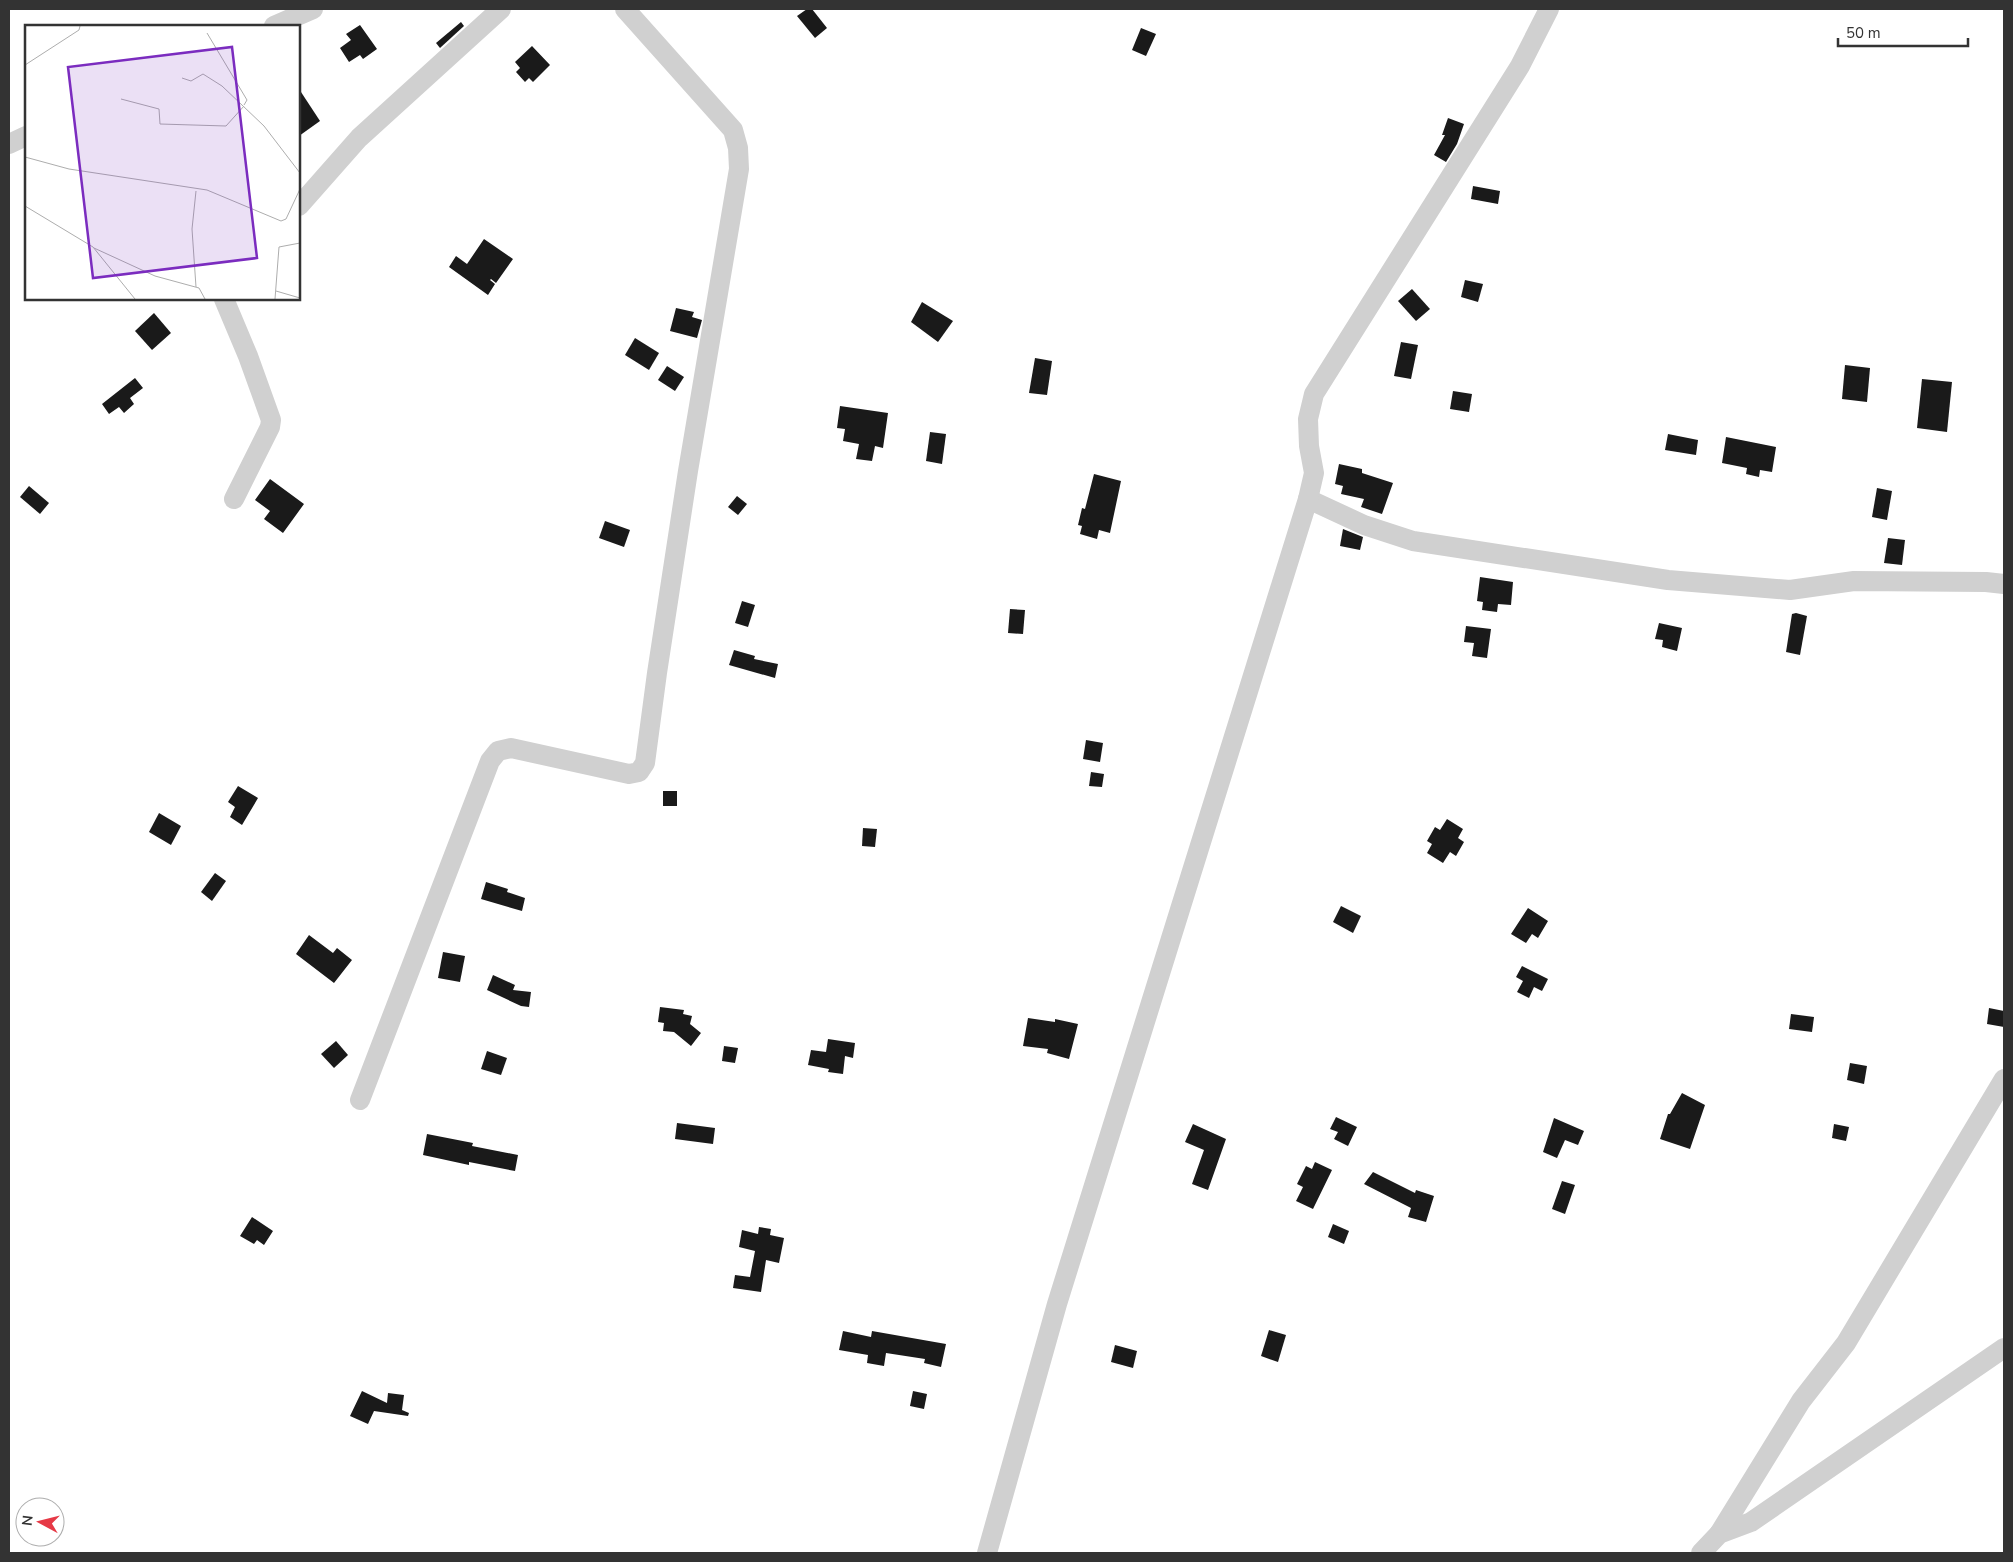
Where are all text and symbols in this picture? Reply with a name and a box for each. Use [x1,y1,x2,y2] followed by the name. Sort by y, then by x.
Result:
[1838,15,1968,47] scale bar
[1846,23,1881,43] text: 50 m
[25,25,300,300] inset map
[15,1497,65,1547] north arrow
[18,1514,38,1527] text: N

